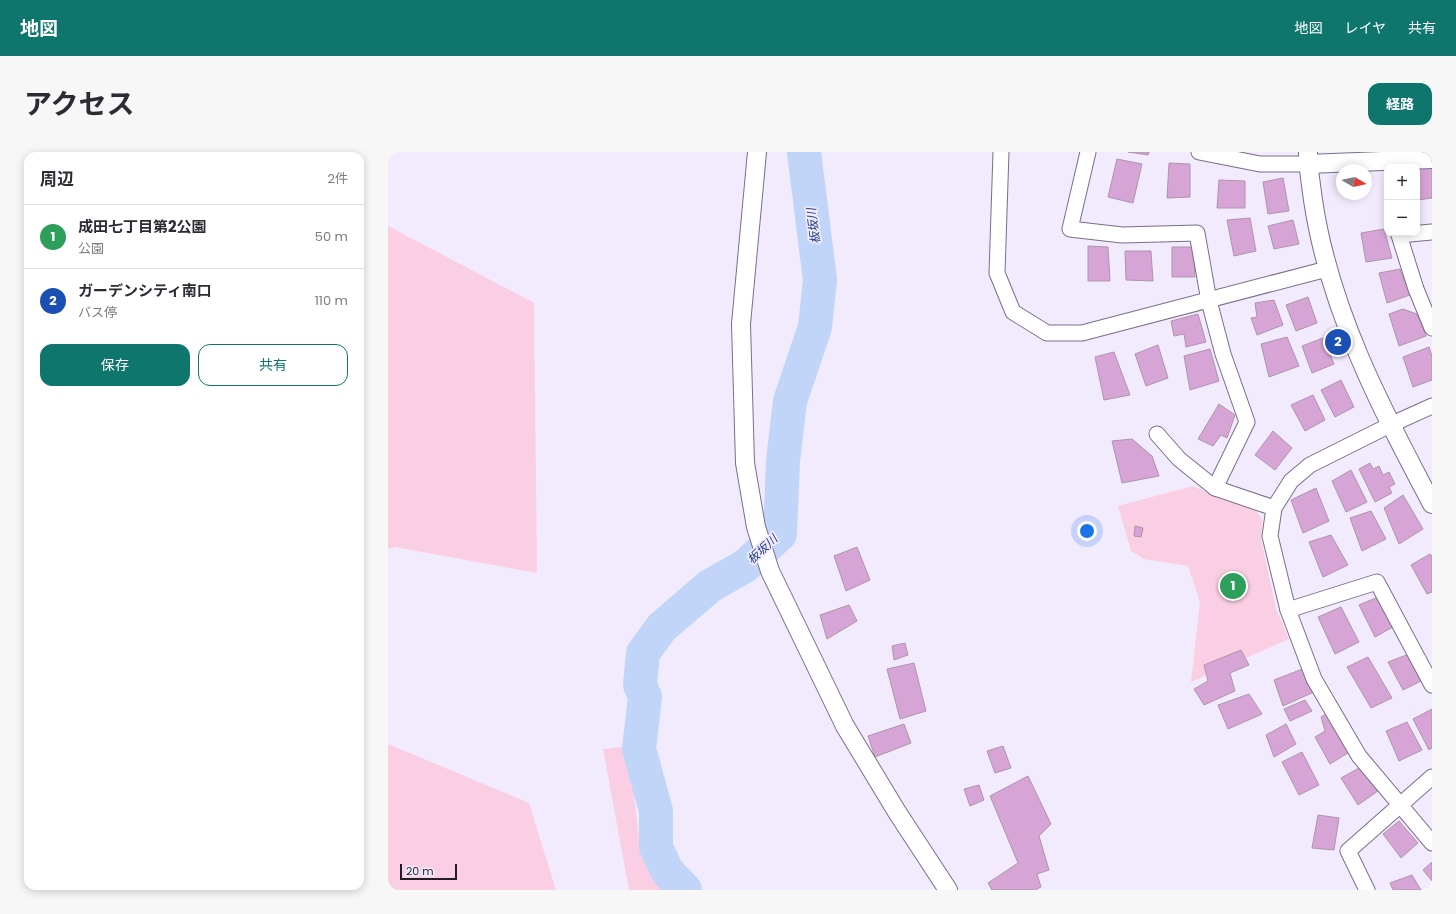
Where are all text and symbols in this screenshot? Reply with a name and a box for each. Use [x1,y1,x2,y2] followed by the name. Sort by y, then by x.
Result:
[20,15,58,42] text: 地図
[1294,18,1322,38] text: 地図
[1344,18,1386,38] text: レイヤ
[1408,18,1436,38] text: 共有
[1368,83,1432,125] button: 経路
[24,85,135,124] text: アクセス
[1336,164,1372,200] north arrow
[1384,164,1420,236] map controls
[1384,164,1420,200] button: +
[40,167,74,191] text: 周辺
[328,169,348,188] text: 2件
[1384,200,1420,236] button: −
[802,205,824,245] water label: 板坂川
[78,216,207,237] text: 成田七丁目第2公園
[51,227,55,246] text: 1
[315,227,348,246] text: 50 m
[78,239,104,258] text: 公園
[78,280,212,301] text: ガーデンシティ南口
[49,291,57,310] text: 2
[315,291,348,310] text: 110 m
[78,303,117,322] text: バス停
[1325,327,1351,357] pin: 2
[40,344,190,386] button: 保存
[198,344,348,386] button: 共有
[1077,521,1097,541] your location
[743,529,782,567] water label: 板坂川
[1220,571,1246,601] pin: 1
[400,862,457,881] scale bar
[406,863,434,879] text: 20 m

